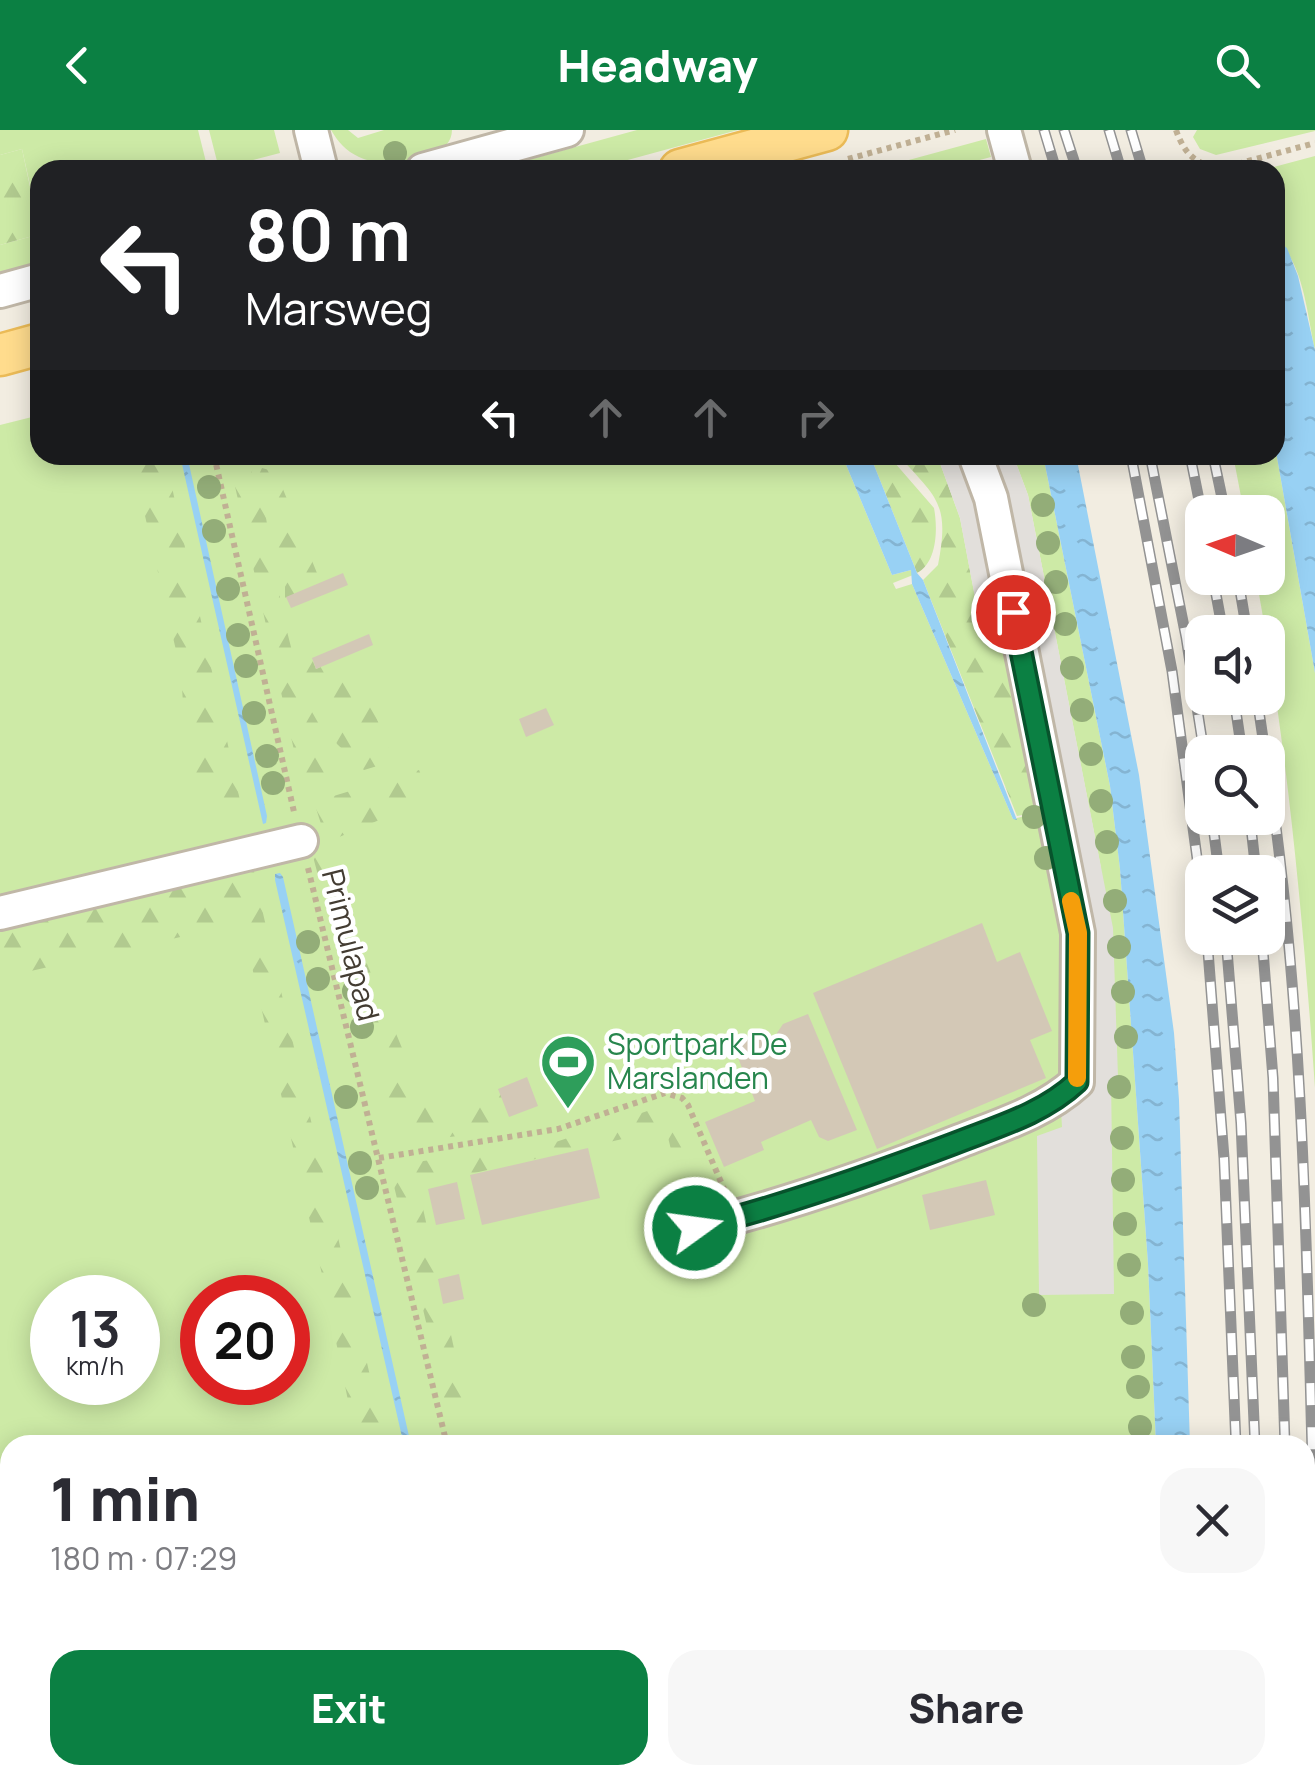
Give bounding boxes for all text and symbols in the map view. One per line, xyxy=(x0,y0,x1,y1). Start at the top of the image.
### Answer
text: Headway xyxy=(557,34,758,96)
icon: back xyxy=(50,38,105,93)
icon: search xyxy=(1210,38,1265,93)
text: 80 m xyxy=(245,186,411,282)
icon: left xyxy=(80,200,210,330)
text: Marsweg xyxy=(245,277,432,339)
icon: left xyxy=(473,390,528,445)
icon: ahead xyxy=(578,390,633,445)
icon: ahead xyxy=(683,390,738,445)
icon: right xyxy=(788,390,843,445)
north arrow xyxy=(1185,495,1285,595)
map controls xyxy=(1185,495,1285,955)
pin xyxy=(971,570,1056,655)
icon: arrive xyxy=(986,585,1041,640)
button: sound xyxy=(1185,615,1285,715)
button: search xyxy=(1185,735,1285,835)
button: layers xyxy=(1185,855,1285,955)
street label: Primulapad xyxy=(313,864,390,1025)
place label: Sportpark De Marslanden xyxy=(607,1023,788,1098)
sports icon: Sportpark De Marslanden xyxy=(538,1032,598,1111)
position arrow xyxy=(643,1176,747,1280)
speed limit sign: 20 xyxy=(180,1275,310,1405)
text: 13 xyxy=(70,1294,120,1362)
text: km/h xyxy=(66,1348,124,1383)
text: 1 min xyxy=(50,1457,200,1539)
button: close xyxy=(1160,1468,1265,1573)
text: 180 m · 07:29 xyxy=(50,1536,237,1580)
button: Exit xyxy=(50,1650,648,1765)
button: Share xyxy=(668,1650,1265,1765)

